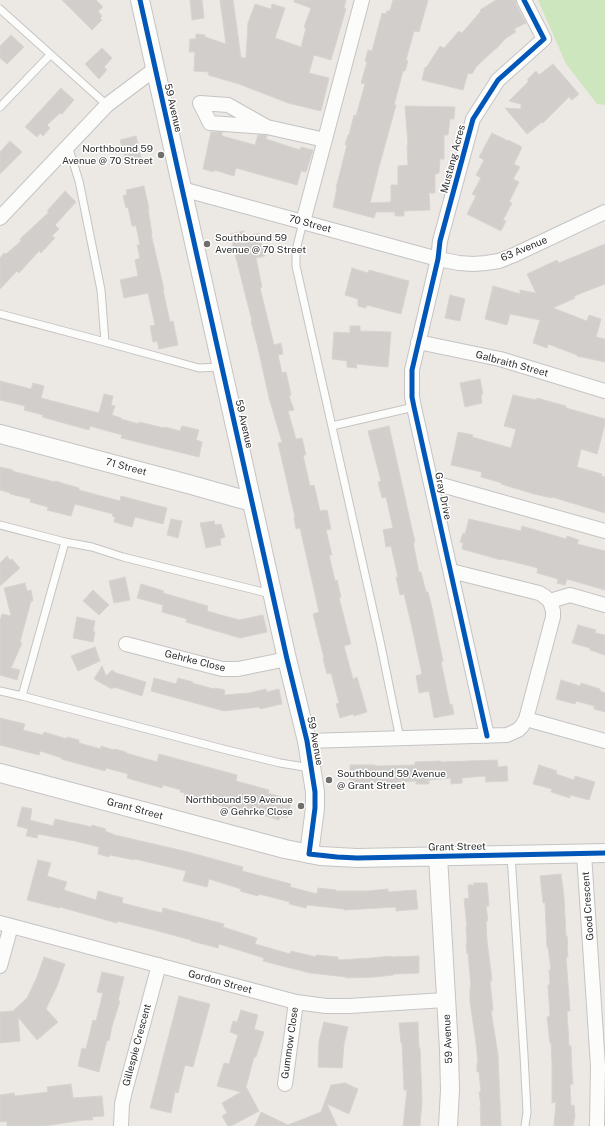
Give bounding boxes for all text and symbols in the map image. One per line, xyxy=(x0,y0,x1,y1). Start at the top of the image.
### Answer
street label: 59 Avenue xyxy=(162,83,184,133)
street label: Mustang Acres xyxy=(438,124,468,194)
place label: Northbound 59 Avenue @ 70 Street xyxy=(62,143,153,166)
marker: Northbound 59 Avenue @ 70 Street xyxy=(156,150,166,160)
street label: 70 Street xyxy=(287,213,333,235)
place label: Southbound 59 Avenue @ 70 Street xyxy=(215,232,306,256)
street label: 63 Avenue xyxy=(499,234,549,264)
marker: Southbound 59 Avenue @ 70 Street xyxy=(202,239,212,249)
street label: Galbraith Street xyxy=(474,349,550,379)
street label: 59 Avenue xyxy=(233,399,255,449)
street label: 71 Street xyxy=(104,456,148,478)
street label: Gray Drive xyxy=(432,471,454,521)
street label: Gehrke Close xyxy=(163,648,227,674)
street label: 59 Avenue xyxy=(304,716,326,766)
place label: Southbound 59 Avenue @ Grant Street xyxy=(337,768,446,792)
marker: Southbound 59 Avenue @ Grant Street xyxy=(324,775,334,785)
place label: Northbound 59 Avenue @ Gehrke Close xyxy=(185,794,293,818)
street label: Grant Street xyxy=(106,796,164,822)
marker: Northbound 59 Avenue @ Gehrke Close xyxy=(296,801,306,811)
street label: Grant Street xyxy=(428,840,486,854)
street label: Good Crescent xyxy=(580,871,596,941)
street label: Gordon Street xyxy=(187,968,253,996)
street label: Gillespie Crescent xyxy=(120,1003,154,1087)
street label: Gummow Close xyxy=(279,1006,301,1080)
street label: 59 Avenue xyxy=(441,1014,455,1064)

